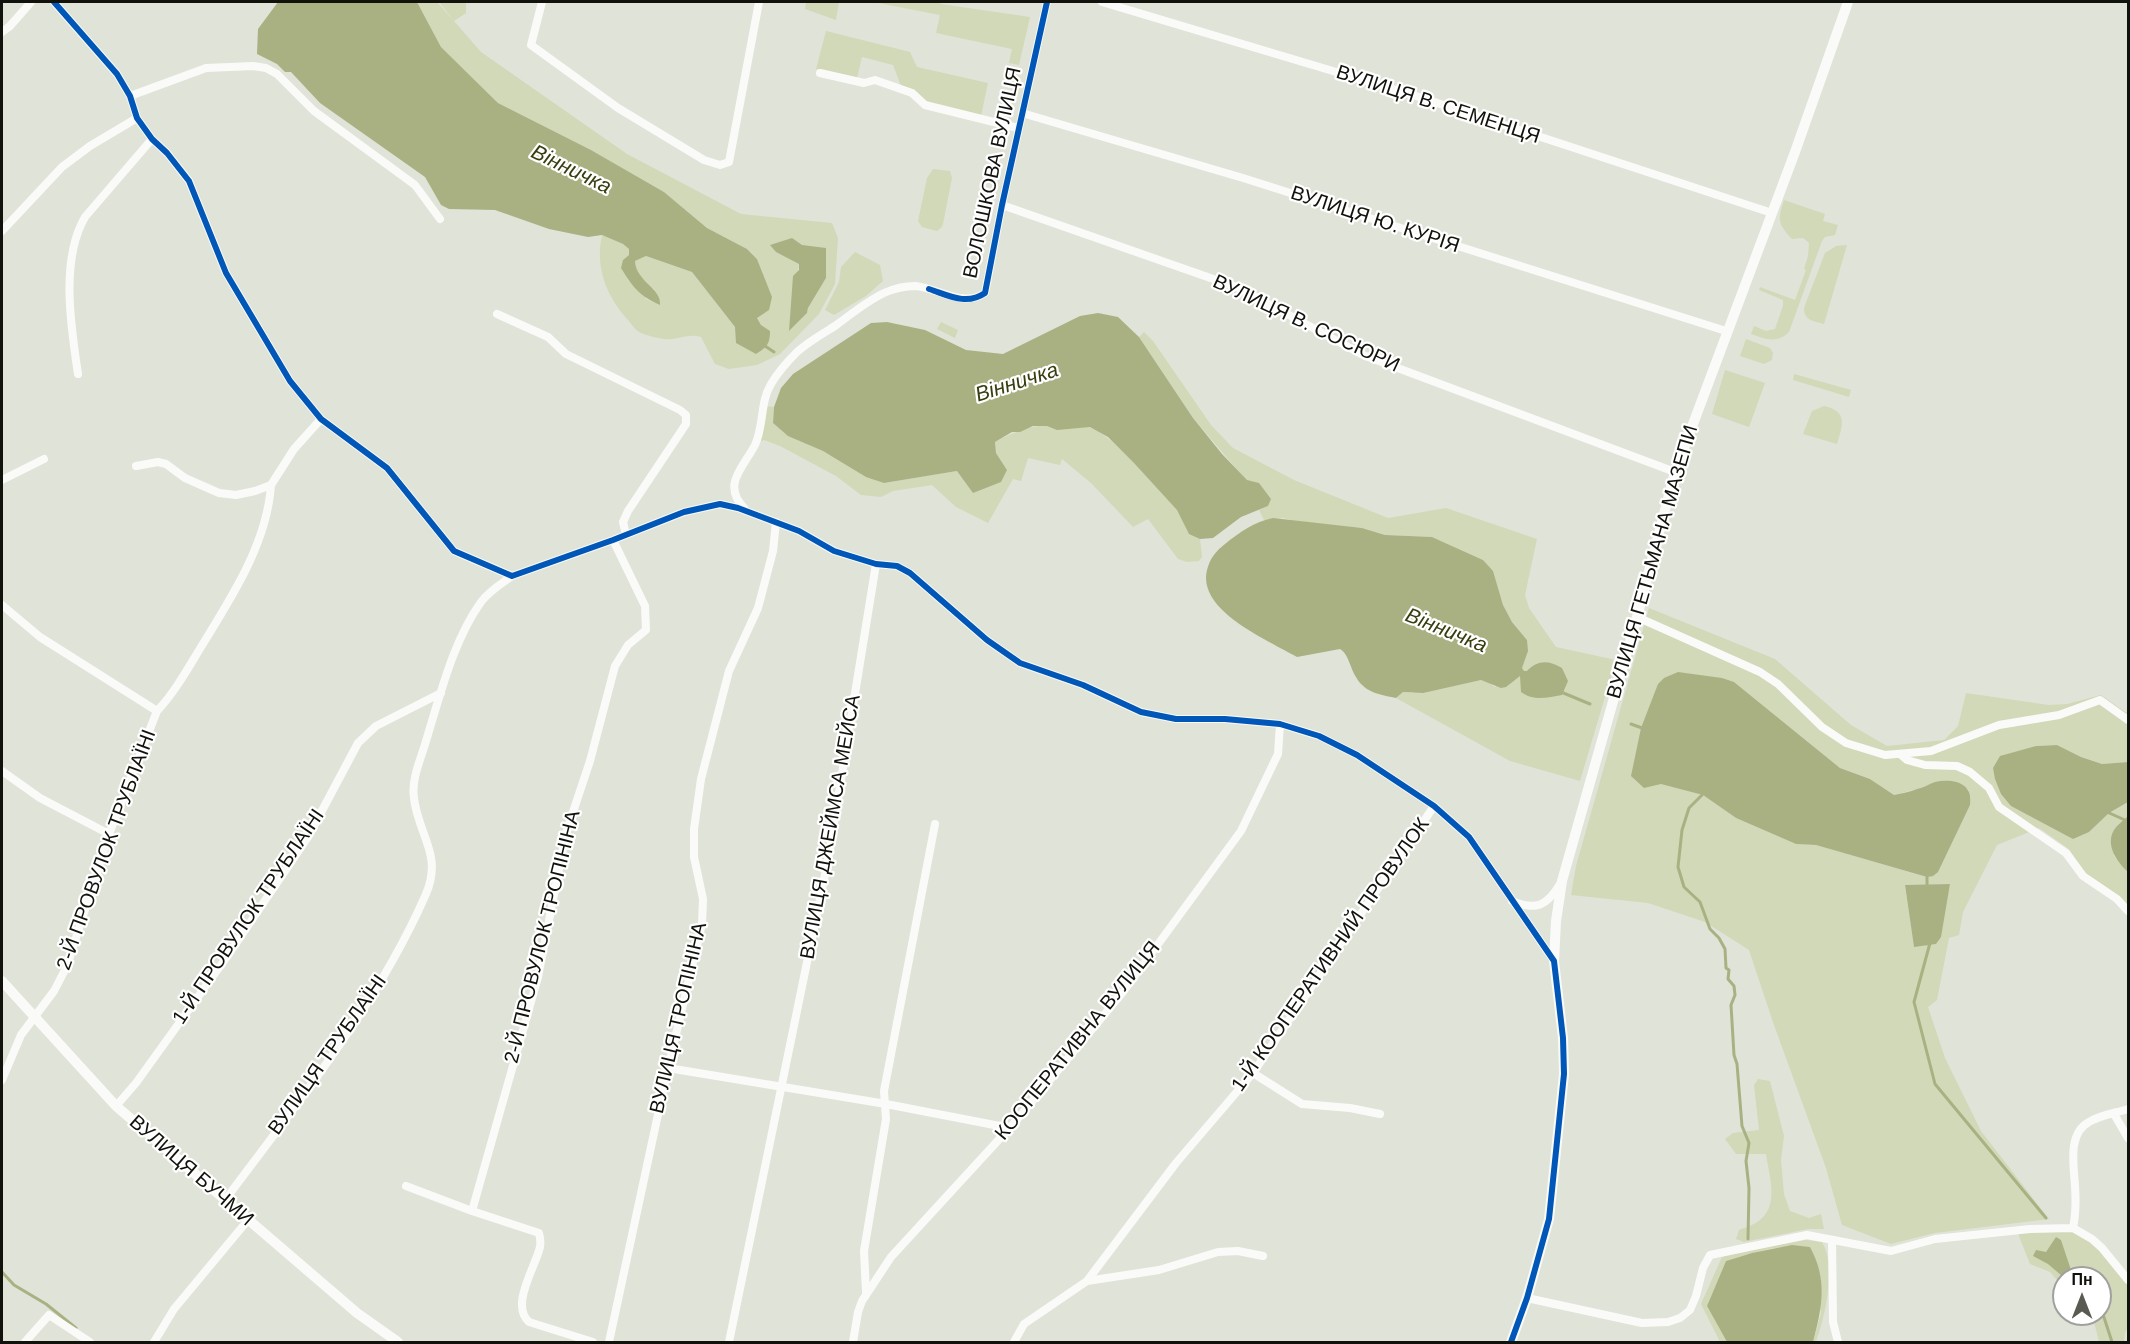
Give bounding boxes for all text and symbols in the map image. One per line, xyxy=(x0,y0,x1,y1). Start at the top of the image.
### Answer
street label: ВУЛИЦЯ В. СЕМЕНЦЯ xyxy=(1333,61,1543,149)
street label: ВОЛОШКОВА ВУЛИЦЯ xyxy=(959,65,1027,281)
water label: Вінничка xyxy=(527,140,615,200)
street label: ВУЛИЦЯ Ю. КУРІЯ xyxy=(1287,181,1463,259)
street label: ВУЛИЦЯ В. СОСЮРИ xyxy=(1209,270,1403,378)
water label: Вінничка xyxy=(972,358,1062,408)
street label: ВУЛИЦЯ ГЕТЬМАНА МАЗЕПИ xyxy=(1602,422,1704,702)
water label: Вінничка xyxy=(1401,603,1491,659)
street label: ВУЛИЦЯ ДЖЕЙМСА МЕЙСА xyxy=(796,693,866,961)
street label: 2-Й ПРОВУЛОК ТРУБЛАЇНІ xyxy=(52,726,162,974)
street label: 1-Й ПРОВУЛОК ТРУБЛАЇНІ xyxy=(168,805,330,1029)
street label: 2-Й ПРОВУЛОК ТРОПІНІНА xyxy=(500,808,586,1066)
street label: 1-Й КООПЕРАТИВНИЙ ПРОВУЛОК xyxy=(1227,814,1435,1096)
street label: ВУЛИЦЯ ТРОПІНІНА xyxy=(645,920,713,1116)
street label: КООПЕРАТИВНА ВУЛИЦЯ xyxy=(990,937,1166,1145)
street label: ВУЛИЦЯ ТРУБЛАЇНІ xyxy=(264,970,392,1140)
street label: ВУЛИЦЯ БУЧМИ xyxy=(124,1111,258,1231)
north arrow xyxy=(2052,1266,2112,1326)
text: Пн xyxy=(2071,1271,2093,1288)

